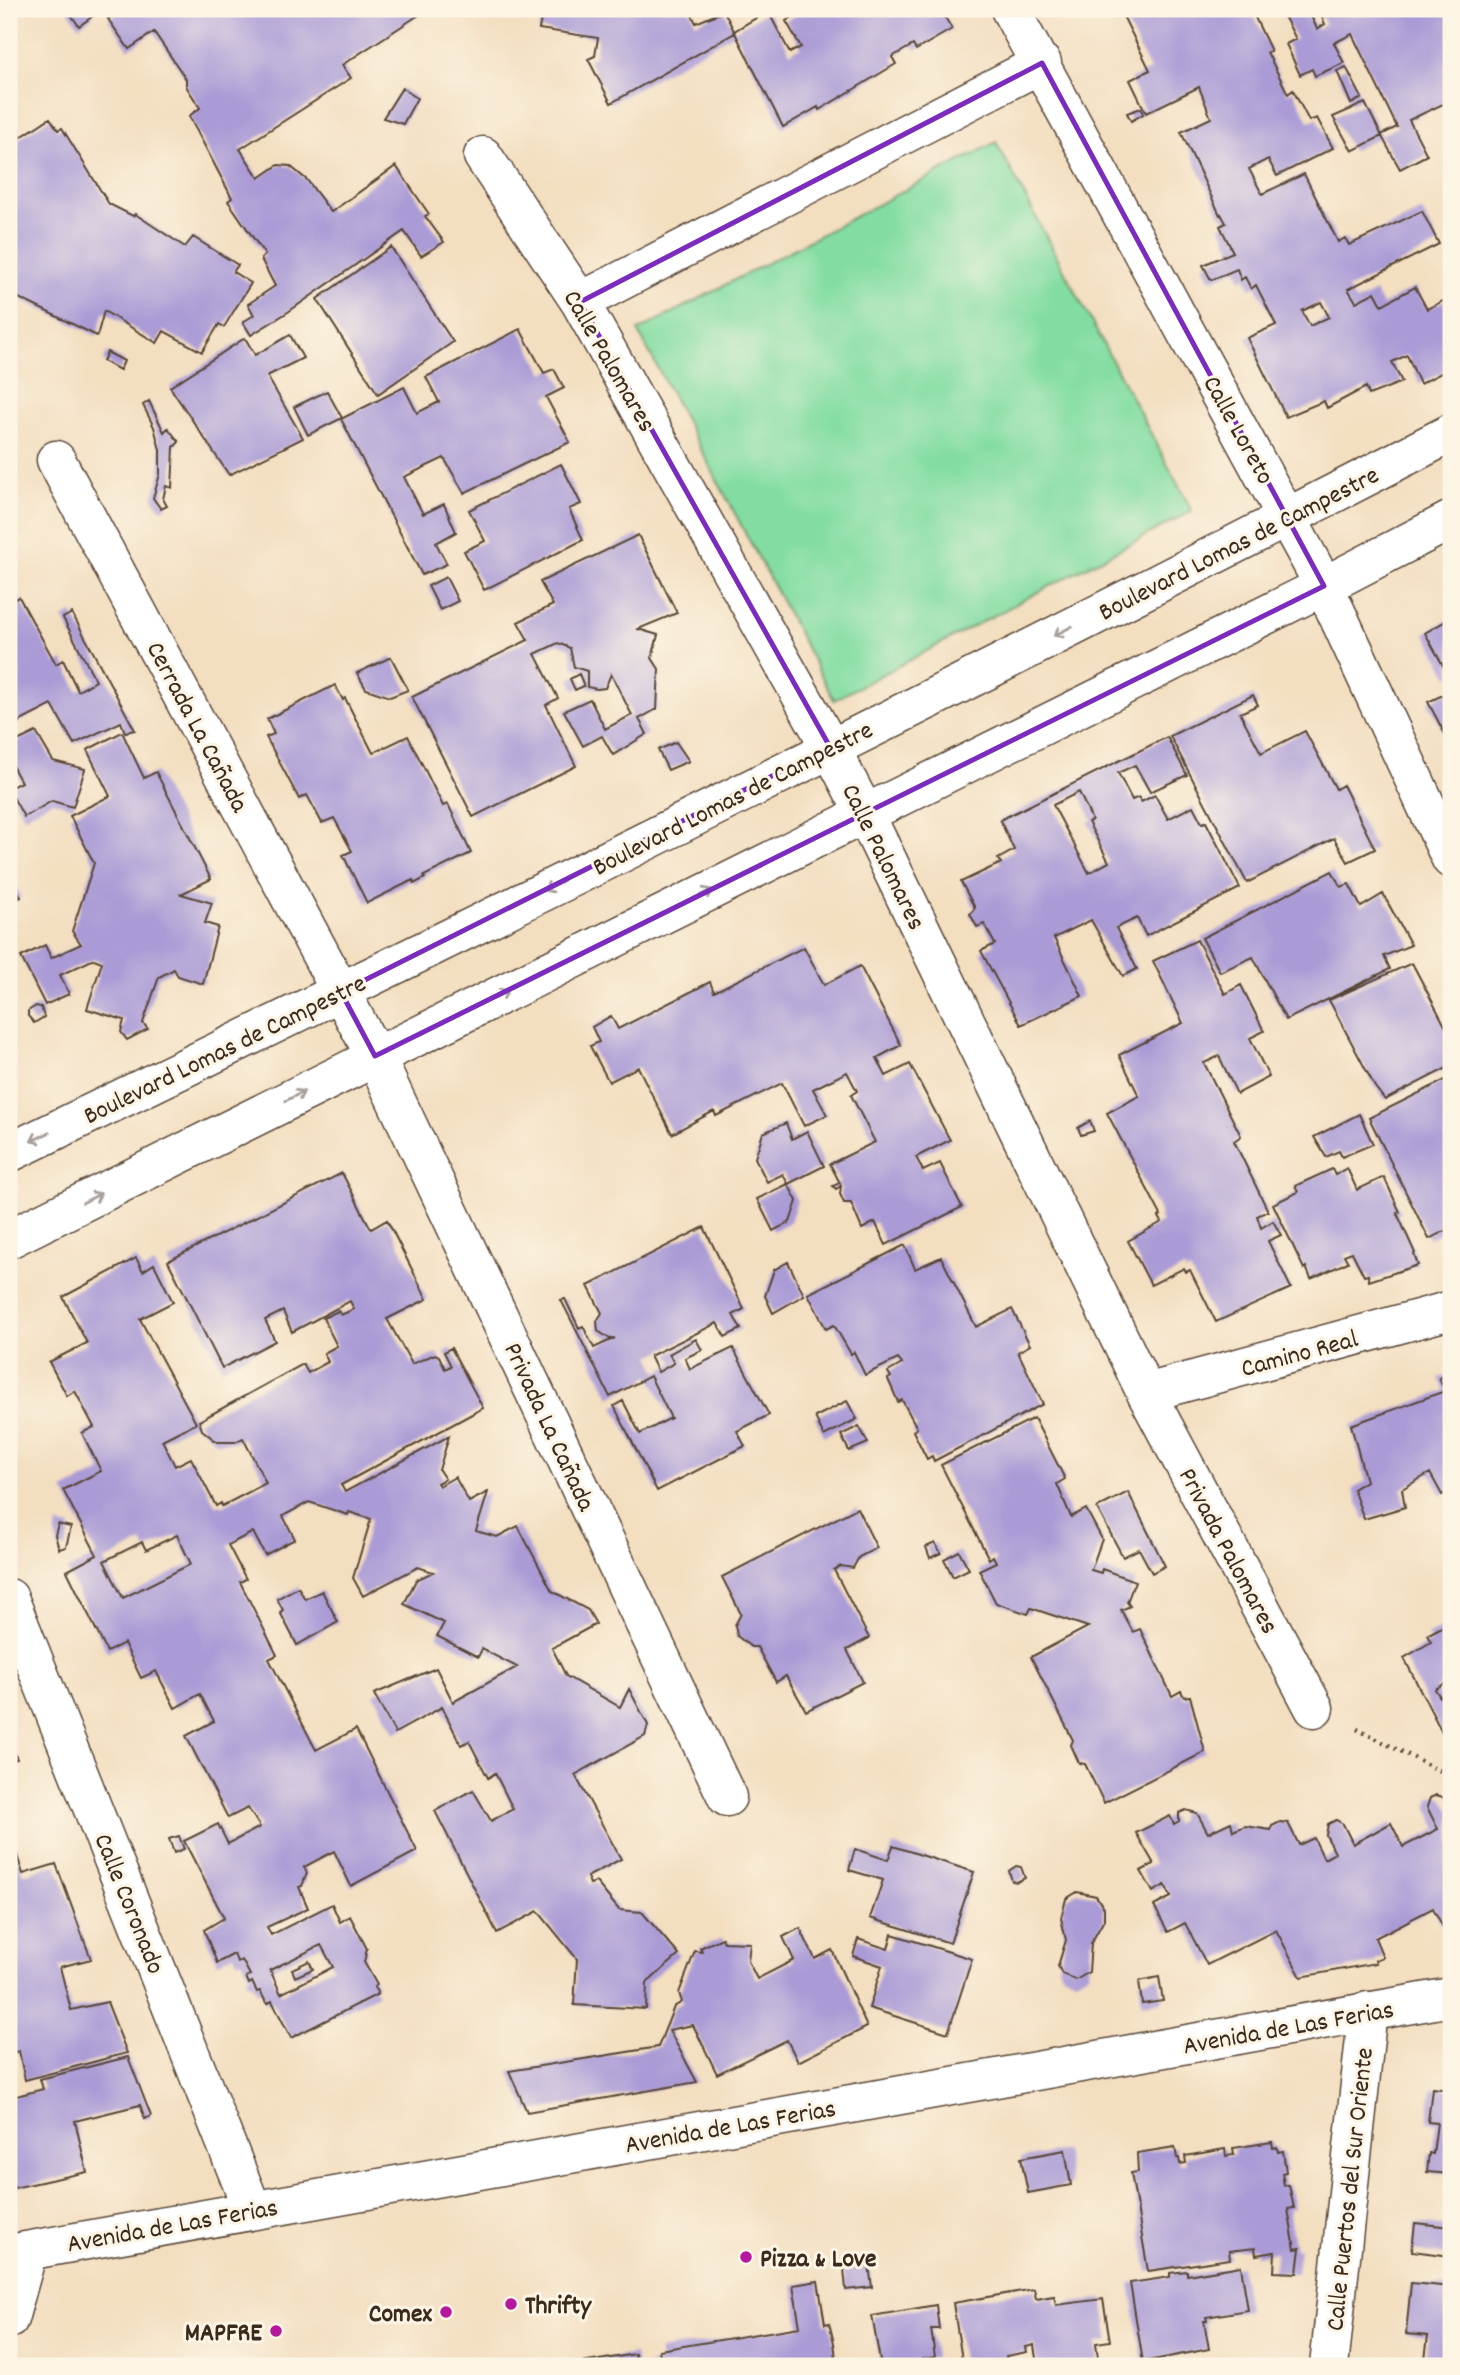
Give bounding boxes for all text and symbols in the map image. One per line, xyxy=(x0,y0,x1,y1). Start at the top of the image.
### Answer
street label: Calle Palomares xyxy=(552,284,664,440)
street label: Calle Loreto xyxy=(1192,370,1282,492)
street label: Boulevard Lomas de Campestre xyxy=(1093,458,1386,632)
one-way arrow xyxy=(1053,624,1074,638)
street label: Cerrada La Cañada xyxy=(135,636,257,820)
street label: Boulevard Lomas de Campestre xyxy=(587,713,880,887)
street label: Calle Palomares xyxy=(830,778,933,937)
one-way arrow xyxy=(543,880,564,894)
one-way arrow xyxy=(692,887,713,900)
street label: Boulevard Lomas de Campestre xyxy=(78,967,373,1136)
one-way arrow xyxy=(488,987,509,1001)
one-way arrow xyxy=(284,1088,305,1102)
one-way arrow xyxy=(30,1131,51,1145)
one-way arrow xyxy=(81,1190,102,1204)
street label: Camino Real xyxy=(1237,1322,1362,1389)
street label: Privada La Cañada xyxy=(493,1337,603,1518)
street label: Privada Palomares xyxy=(1168,1462,1286,1641)
street label: Calle Coronado xyxy=(83,1829,173,1980)
street label: Avenida de Las Ferias xyxy=(1180,1993,1397,2066)
street label: Calle Puertos del Sur Oriente xyxy=(1318,2046,1385,2333)
street label: Avenida de Las Ferias xyxy=(622,2092,839,2165)
street label: Avenida de Las Ferias xyxy=(64,2191,281,2264)
place label: Pizza & Love xyxy=(760,2242,876,2279)
marker: Pizza & Love xyxy=(738,2249,754,2265)
place label: Thrifty xyxy=(525,2289,592,2326)
marker: Thrifty xyxy=(503,2296,519,2312)
place label: Comex xyxy=(369,2297,432,2334)
marker: Comex xyxy=(438,2304,454,2320)
place label: MAPFRE xyxy=(185,2316,262,2353)
marker: MAPFRE xyxy=(268,2323,284,2339)

